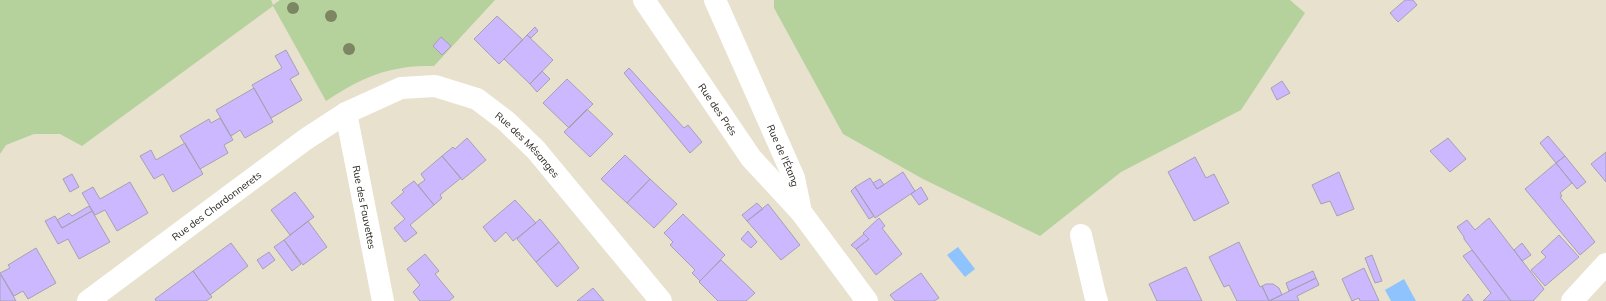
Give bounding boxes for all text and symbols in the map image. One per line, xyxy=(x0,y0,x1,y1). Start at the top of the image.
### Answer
street label: Rue des Prés xyxy=(695,81,740,138)
street label: Rue des Mésanges xyxy=(492,109,562,180)
street label: Rue de l'Étang xyxy=(764,122,802,188)
street label: Rue des Fauvettes xyxy=(349,164,379,250)
street label: Rue des Chardonnerets xyxy=(169,168,264,244)

